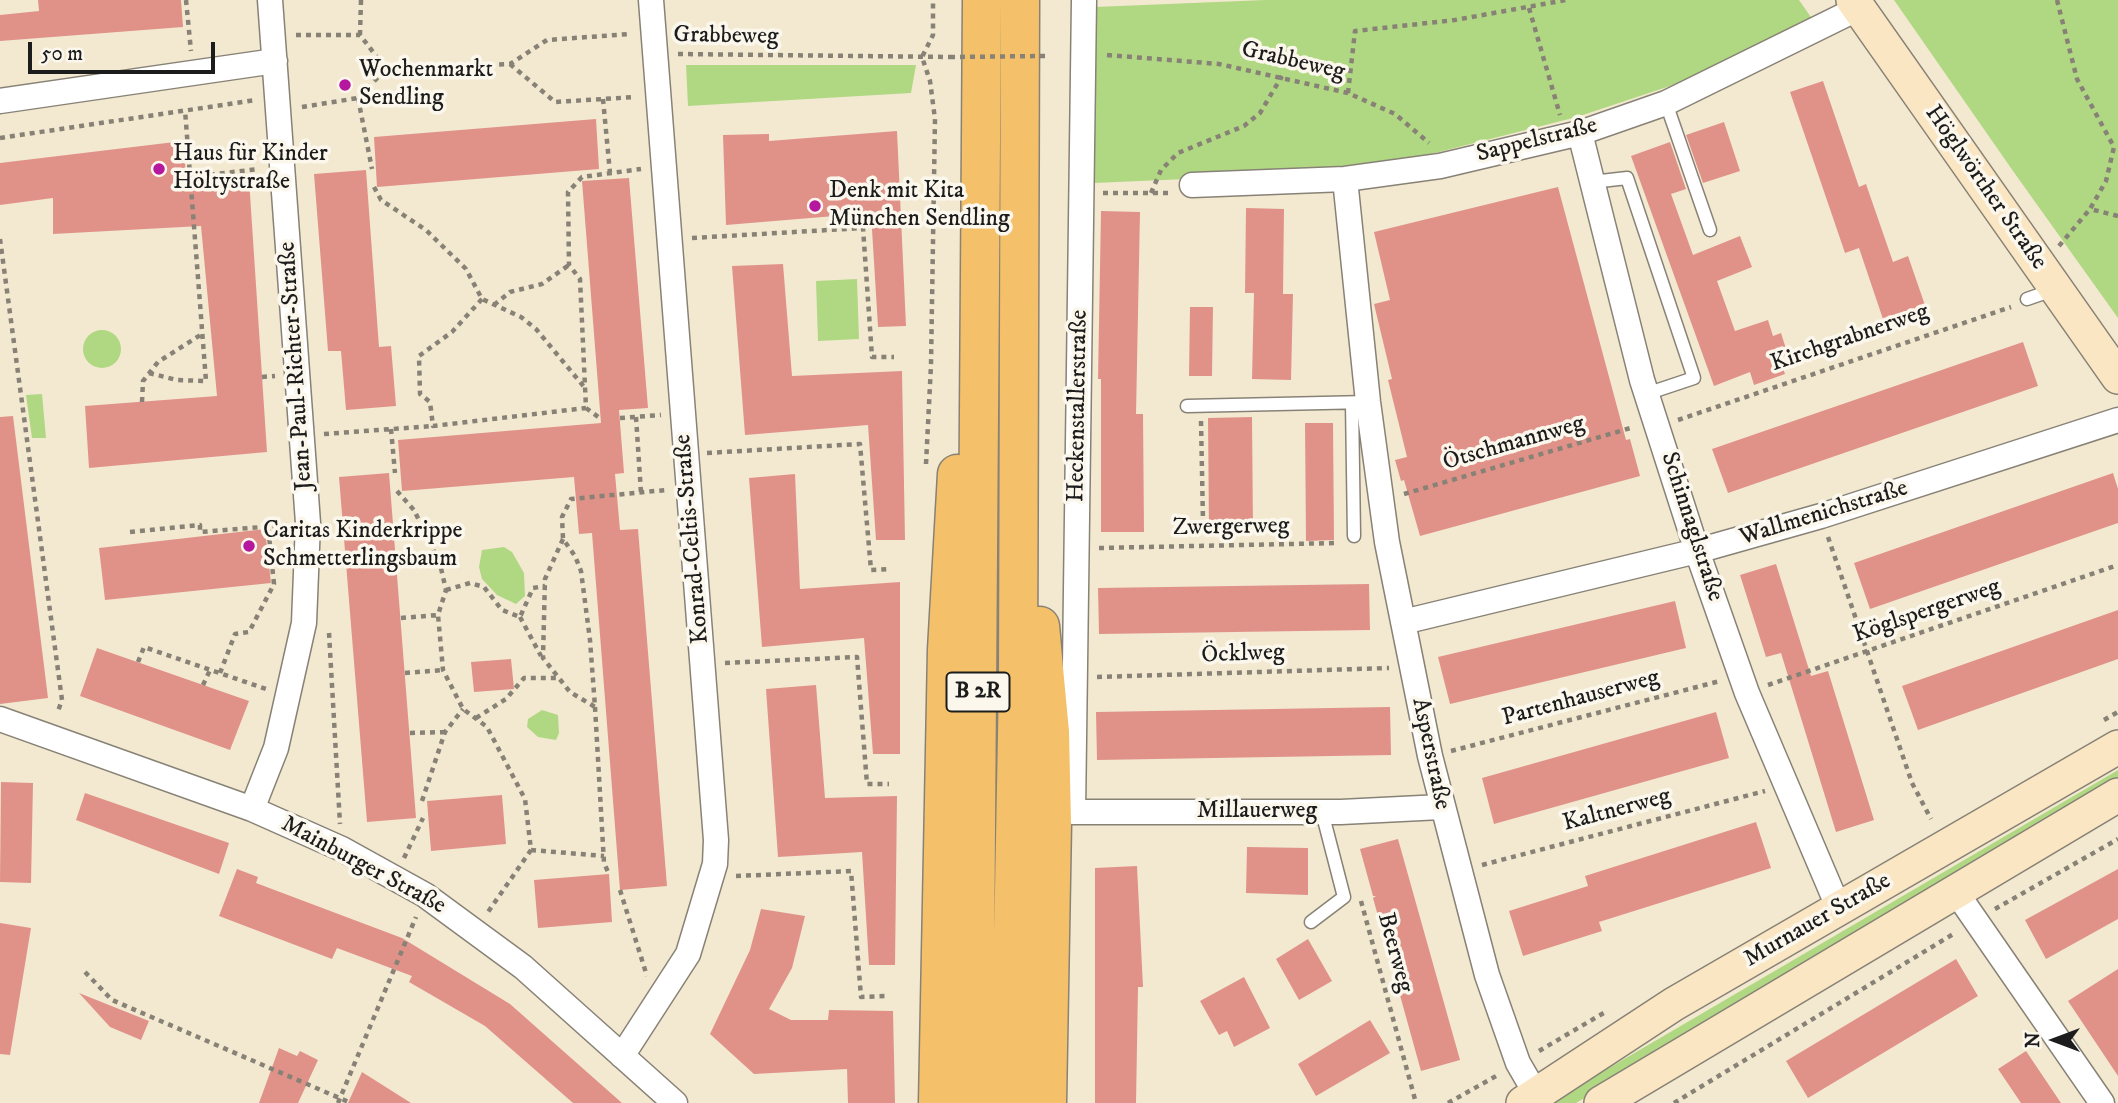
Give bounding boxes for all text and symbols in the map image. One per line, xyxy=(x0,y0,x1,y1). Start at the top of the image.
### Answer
street label: Grabbeweg xyxy=(673,22,779,52)
scale bar xyxy=(32,28,219,72)
street label: Grabbeweg xyxy=(1238,36,1348,88)
text: 50 m xyxy=(41,41,83,67)
place label: Wochenmarkt Sendling xyxy=(359,57,493,113)
marker: Wochenmarkt Sendling xyxy=(337,77,353,93)
street label: Höglwörther Straße xyxy=(1918,100,2052,276)
street label: Sappelstraße xyxy=(1474,112,1600,170)
place label: Haus für Kinder Höltystraße xyxy=(173,141,328,197)
marker: Haus für Kinder Höltystraße xyxy=(151,161,167,177)
place label: Denk mit Kita München Sendling xyxy=(829,178,1010,234)
marker: Denk mit Kita München Sendling xyxy=(807,198,823,214)
street label: Jean-Paul-Richter-Straße xyxy=(274,241,320,491)
street label: Kirchgrabnerweg xyxy=(1767,298,1933,380)
street label: Heckenstallerstraße xyxy=(1063,309,1095,503)
street label: Ötschmannweg xyxy=(1440,410,1588,478)
street label: Konrad-Celtis-Straße xyxy=(669,433,717,645)
street label: Schinnaglstraße xyxy=(1653,449,1729,605)
street label: Wallmenichstraße xyxy=(1737,475,1911,553)
street label: Zwergerweg xyxy=(1172,513,1290,543)
place label: Caritas Kinderkrippe Schmetterlingsbaum xyxy=(263,518,463,574)
marker: Caritas Kinderkrippe Schmetterlingsbaum xyxy=(241,538,257,554)
street label: Köglspergerweg xyxy=(1850,573,2004,651)
street label: Öcklweg xyxy=(1201,639,1285,671)
street label: Partenhauserweg xyxy=(1499,664,1663,734)
road number: B 2R xyxy=(946,672,1010,712)
street label: Asperstraße xyxy=(1404,696,1456,812)
street label: Kaltnerweg xyxy=(1560,783,1674,839)
street label: Millauerweg xyxy=(1197,798,1317,826)
street label: Mainburger Straße xyxy=(276,811,450,921)
street label: Murnauer Straße xyxy=(1740,867,1896,975)
street label: Beerweg xyxy=(1370,910,1418,996)
north arrow xyxy=(2020,1005,2090,1075)
text: N xyxy=(2022,1032,2045,1048)

